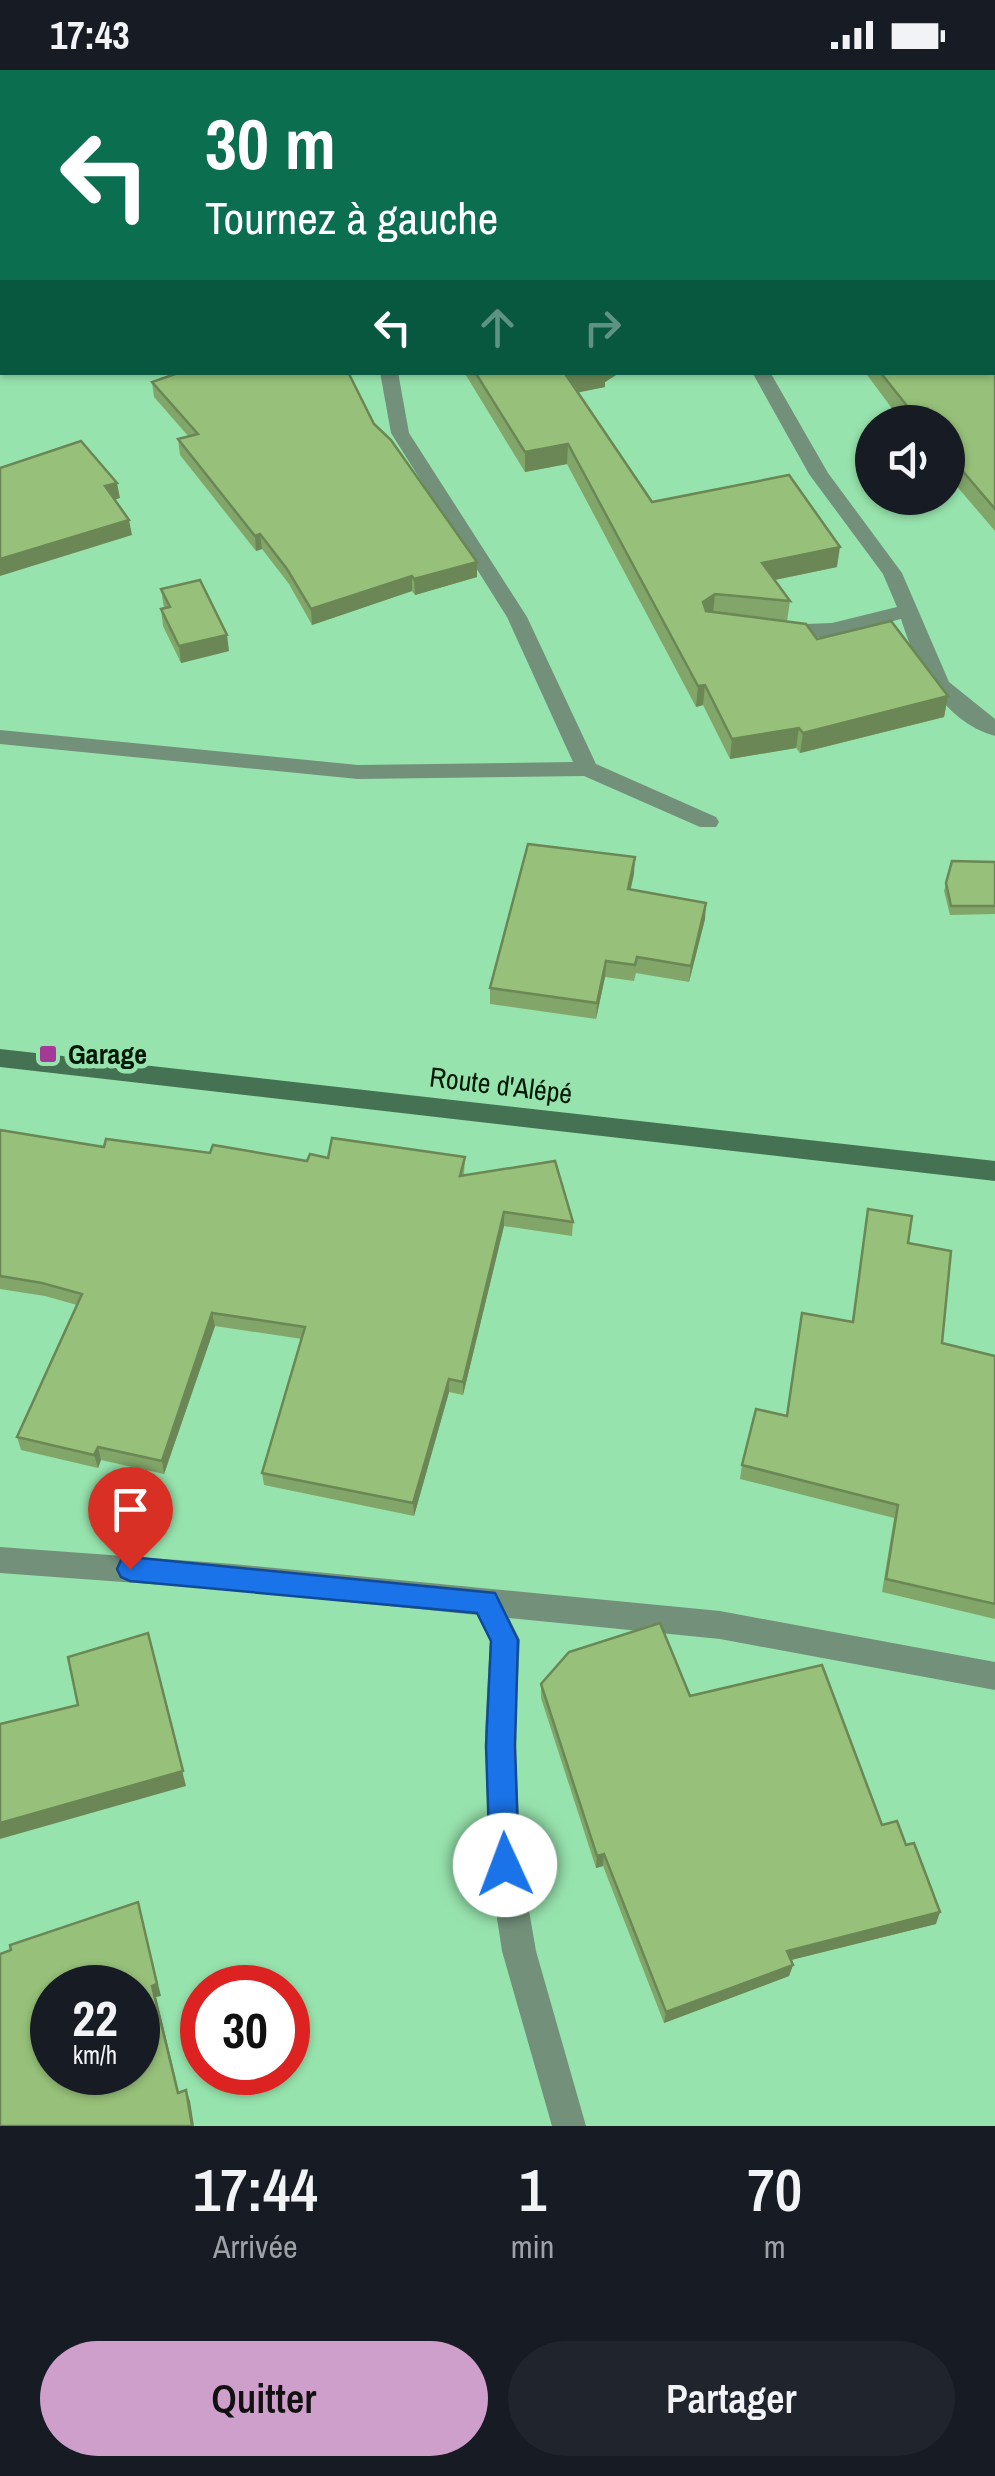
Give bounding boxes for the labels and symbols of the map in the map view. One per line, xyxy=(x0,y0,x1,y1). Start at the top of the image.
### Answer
place label: Garage xyxy=(68,1035,147,1073)
marker: Garage xyxy=(37,1043,59,1065)
street label: Route d'Alépé xyxy=(427,1057,575,1113)
pin xyxy=(88,1467,173,1570)
position arrow xyxy=(453,1813,557,1917)
speed limit sign: 30 xyxy=(180,1965,310,2095)

